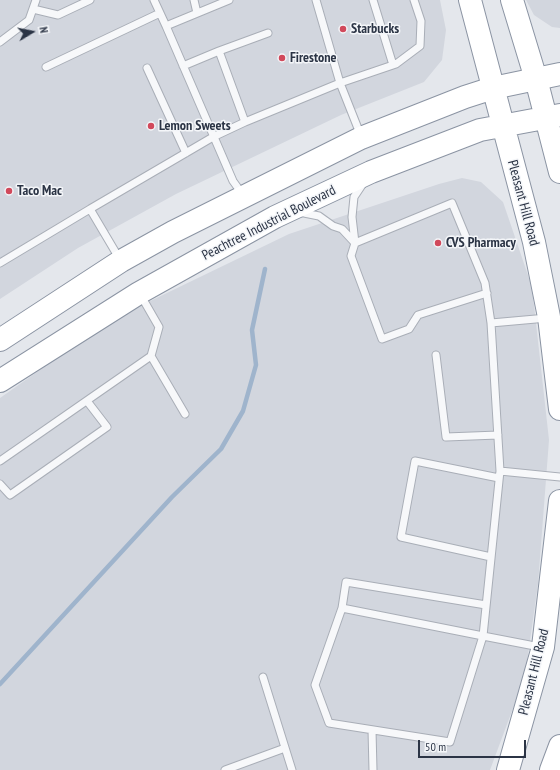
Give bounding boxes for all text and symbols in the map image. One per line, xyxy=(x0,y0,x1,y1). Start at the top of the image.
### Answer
north arrow xyxy=(12,12,52,52)
place label: Starbucks xyxy=(351,21,399,37)
marker: Starbucks xyxy=(338,24,348,34)
text: N xyxy=(36,26,51,34)
place label: Firestone xyxy=(290,50,337,66)
marker: Firestone xyxy=(277,53,287,63)
place label: Lemon Sweets xyxy=(159,118,231,134)
marker: Lemon Sweets xyxy=(146,121,156,131)
street label: Pleasant Hill Road xyxy=(503,158,543,248)
street label: Peachtree Industrial Boulevard xyxy=(199,182,339,264)
place label: Taco Mac xyxy=(17,183,62,199)
marker: Taco Mac xyxy=(4,186,14,196)
place label: CVS Pharmacy xyxy=(446,235,516,251)
marker: CVS Pharmacy xyxy=(433,238,443,248)
street label: Pleasant Hill Road xyxy=(515,627,553,717)
scale bar xyxy=(420,732,528,758)
text: 50 m xyxy=(425,739,446,754)

